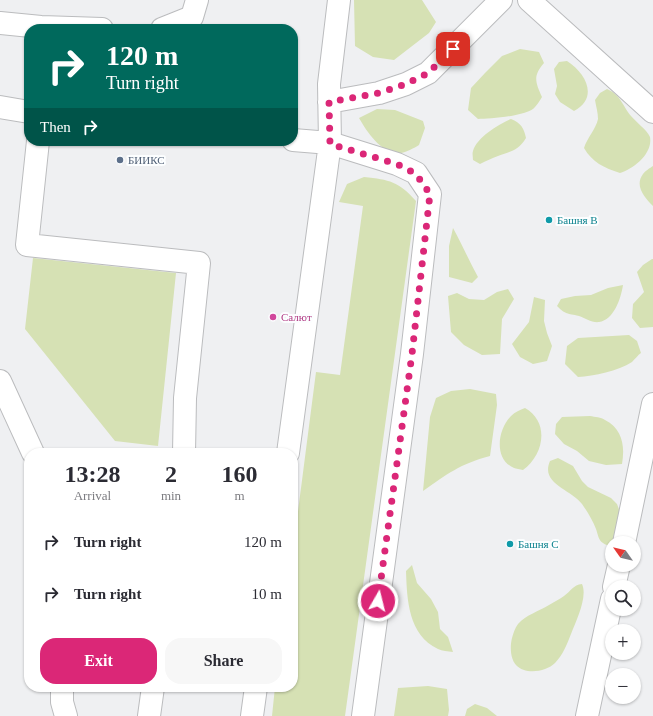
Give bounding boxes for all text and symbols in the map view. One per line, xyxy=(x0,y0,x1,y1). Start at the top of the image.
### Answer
pin xyxy=(436,32,470,66)
icon: arrive xyxy=(442,38,464,60)
icon: right xyxy=(40,40,92,92)
text: 120 m xyxy=(106,40,178,71)
text: Turn right xyxy=(106,73,179,93)
icon: right xyxy=(79,116,101,138)
text: Then xyxy=(40,119,71,135)
place label: БИИКС xyxy=(128,154,165,166)
marker: БИИКС xyxy=(115,155,125,165)
place label: Башня B xyxy=(557,214,598,226)
marker: Башня B xyxy=(544,215,554,225)
place label: Салют xyxy=(281,311,312,323)
marker: Салют xyxy=(268,312,278,322)
text: 13:28 xyxy=(64,461,120,487)
text: 2 xyxy=(165,461,177,487)
text: 160 xyxy=(222,461,258,487)
text: Arrival xyxy=(74,488,111,503)
text: min xyxy=(161,488,181,503)
text: m xyxy=(234,488,245,503)
icon: right xyxy=(40,531,62,553)
text: Turn right xyxy=(74,534,141,550)
text: 120 m xyxy=(244,534,282,550)
north arrow xyxy=(605,536,641,572)
map controls xyxy=(605,536,641,704)
place label: Башня C xyxy=(518,538,559,550)
marker: Башня C xyxy=(505,539,515,549)
position arrow xyxy=(357,580,399,622)
button: search xyxy=(605,580,641,616)
icon: right xyxy=(40,583,62,605)
text: Turn right xyxy=(74,586,141,602)
text: 10 m xyxy=(252,586,282,602)
button: + xyxy=(605,624,641,660)
button: Exit xyxy=(40,638,157,684)
button: Share xyxy=(165,638,282,684)
button: − xyxy=(605,668,641,704)

